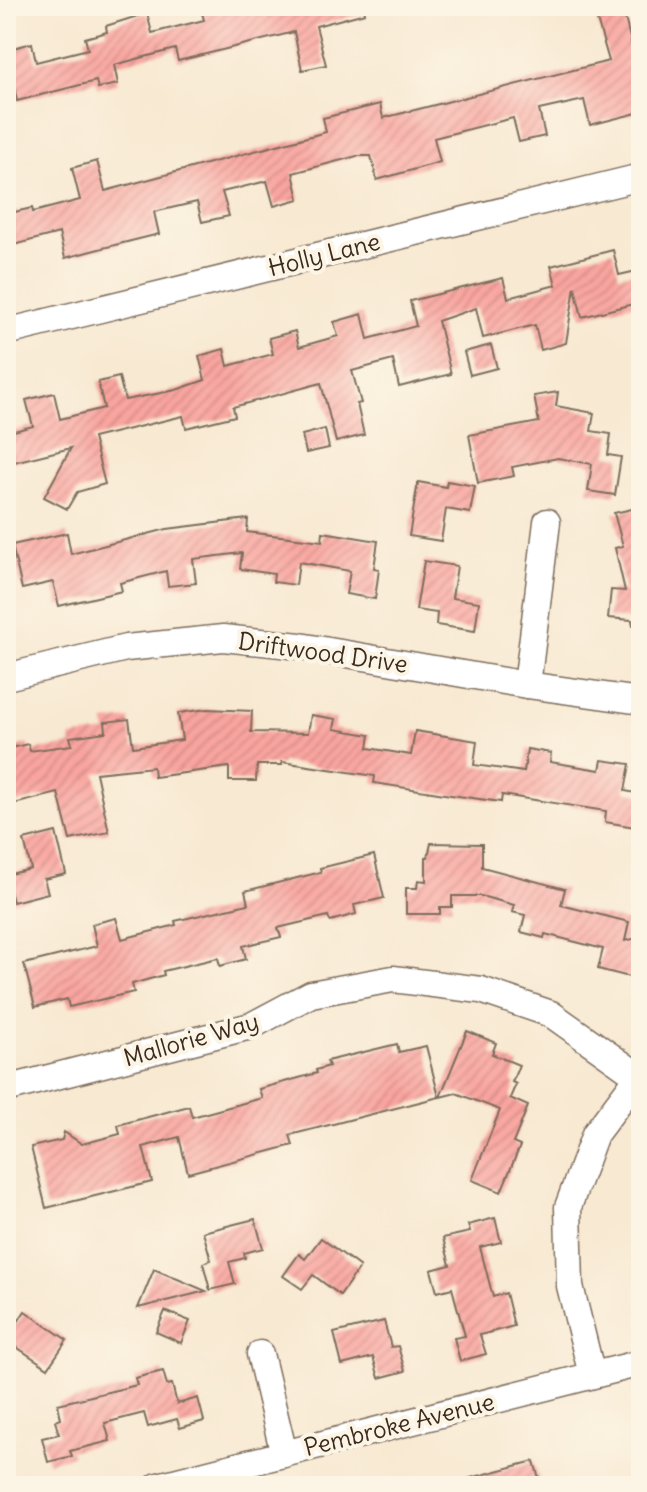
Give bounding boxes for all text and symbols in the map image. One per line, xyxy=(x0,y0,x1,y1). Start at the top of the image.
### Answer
street label: Holly Lane xyxy=(265,226,383,282)
street label: Driftwood Drive xyxy=(236,625,410,679)
street label: Mallorie Way xyxy=(120,1005,262,1073)
street label: Pembroke Avenue xyxy=(301,1386,497,1462)

